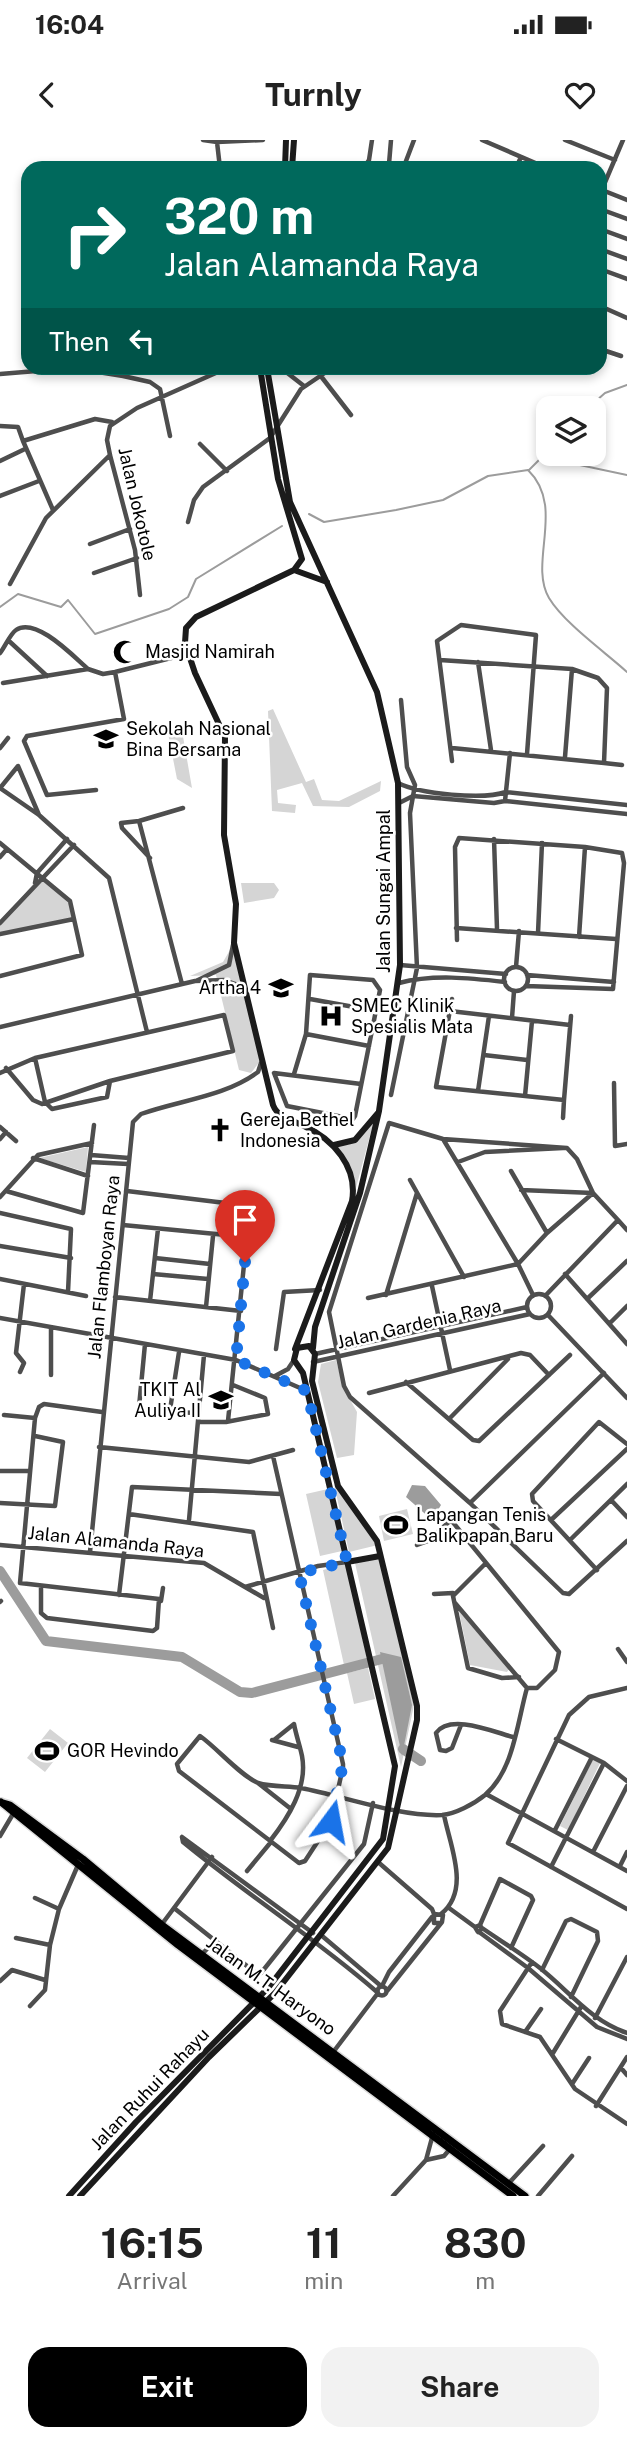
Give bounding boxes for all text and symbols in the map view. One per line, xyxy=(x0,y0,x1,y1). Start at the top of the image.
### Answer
text: 16:04 xyxy=(35,9,104,40)
icon: back xyxy=(28,76,66,114)
text: Turnly xyxy=(265,76,362,113)
icon: heart xyxy=(561,76,599,114)
text: 320 m xyxy=(164,187,314,245)
icon: right xyxy=(49,189,140,280)
text: Jalan Alamanda Raya xyxy=(164,246,479,283)
icon: left xyxy=(123,322,161,360)
text: Then xyxy=(49,326,109,357)
map controls xyxy=(536,396,606,466)
button: layers xyxy=(536,396,606,466)
street label: Jalan Jokotole xyxy=(114,445,161,563)
mosque icon: Masjid Namirah xyxy=(111,638,139,666)
place label: Masjid Namirah xyxy=(145,641,275,662)
place label: Sekolah Nasional Bina Bersama xyxy=(126,718,271,760)
school or university icon: Sekolah Nasional Bina Bersama xyxy=(92,725,120,753)
street label: Jalan Sungai Ampal xyxy=(373,809,394,973)
school or university icon: Artha 4 xyxy=(267,974,295,1002)
place label: Artha 4 xyxy=(198,977,261,998)
place label: SMEC Klinik Spesialis Mata xyxy=(351,995,473,1037)
hospital icon: SMEC Klinik Spesialis Mata xyxy=(317,1002,345,1030)
place label: Gereja Bethel Indonesia xyxy=(240,1109,354,1151)
church icon: Gereja Bethel Indonesia xyxy=(206,1116,234,1144)
street label: Jalan Flamboyan Raya xyxy=(83,1174,124,1360)
pin xyxy=(215,1190,275,1262)
icon: arrive xyxy=(226,1201,264,1239)
street label: Jalan Gardenia Raya xyxy=(335,1294,503,1353)
place label: TKIT Al Auliya II xyxy=(134,1379,201,1421)
school or university icon: TKIT Al Auliya II xyxy=(207,1386,235,1414)
place label: Lapangan Tenis Balikpapan Baru xyxy=(416,1504,553,1546)
sports icon: Lapangan Tenis Balikpapan Baru xyxy=(382,1511,410,1539)
street label: Jalan Alamanda Raya xyxy=(27,1522,205,1561)
sports icon: GOR Hevindo xyxy=(33,1737,61,1765)
place label: GOR Hevindo xyxy=(67,1740,179,1761)
position arrow xyxy=(294,1784,368,1858)
street label: Jalan M.T. Haryono xyxy=(203,1932,340,2040)
street label: Jalan Ruhui Rahayu xyxy=(86,2023,213,2154)
text: 16:15 xyxy=(100,2218,204,2267)
text: 11 xyxy=(306,2218,342,2267)
text: 830 xyxy=(444,2218,527,2267)
text: Arrival xyxy=(117,2267,188,2294)
text: min xyxy=(304,2267,343,2294)
text: m xyxy=(475,2267,495,2294)
button: Exit xyxy=(28,2347,307,2427)
button: Share xyxy=(321,2347,599,2427)

